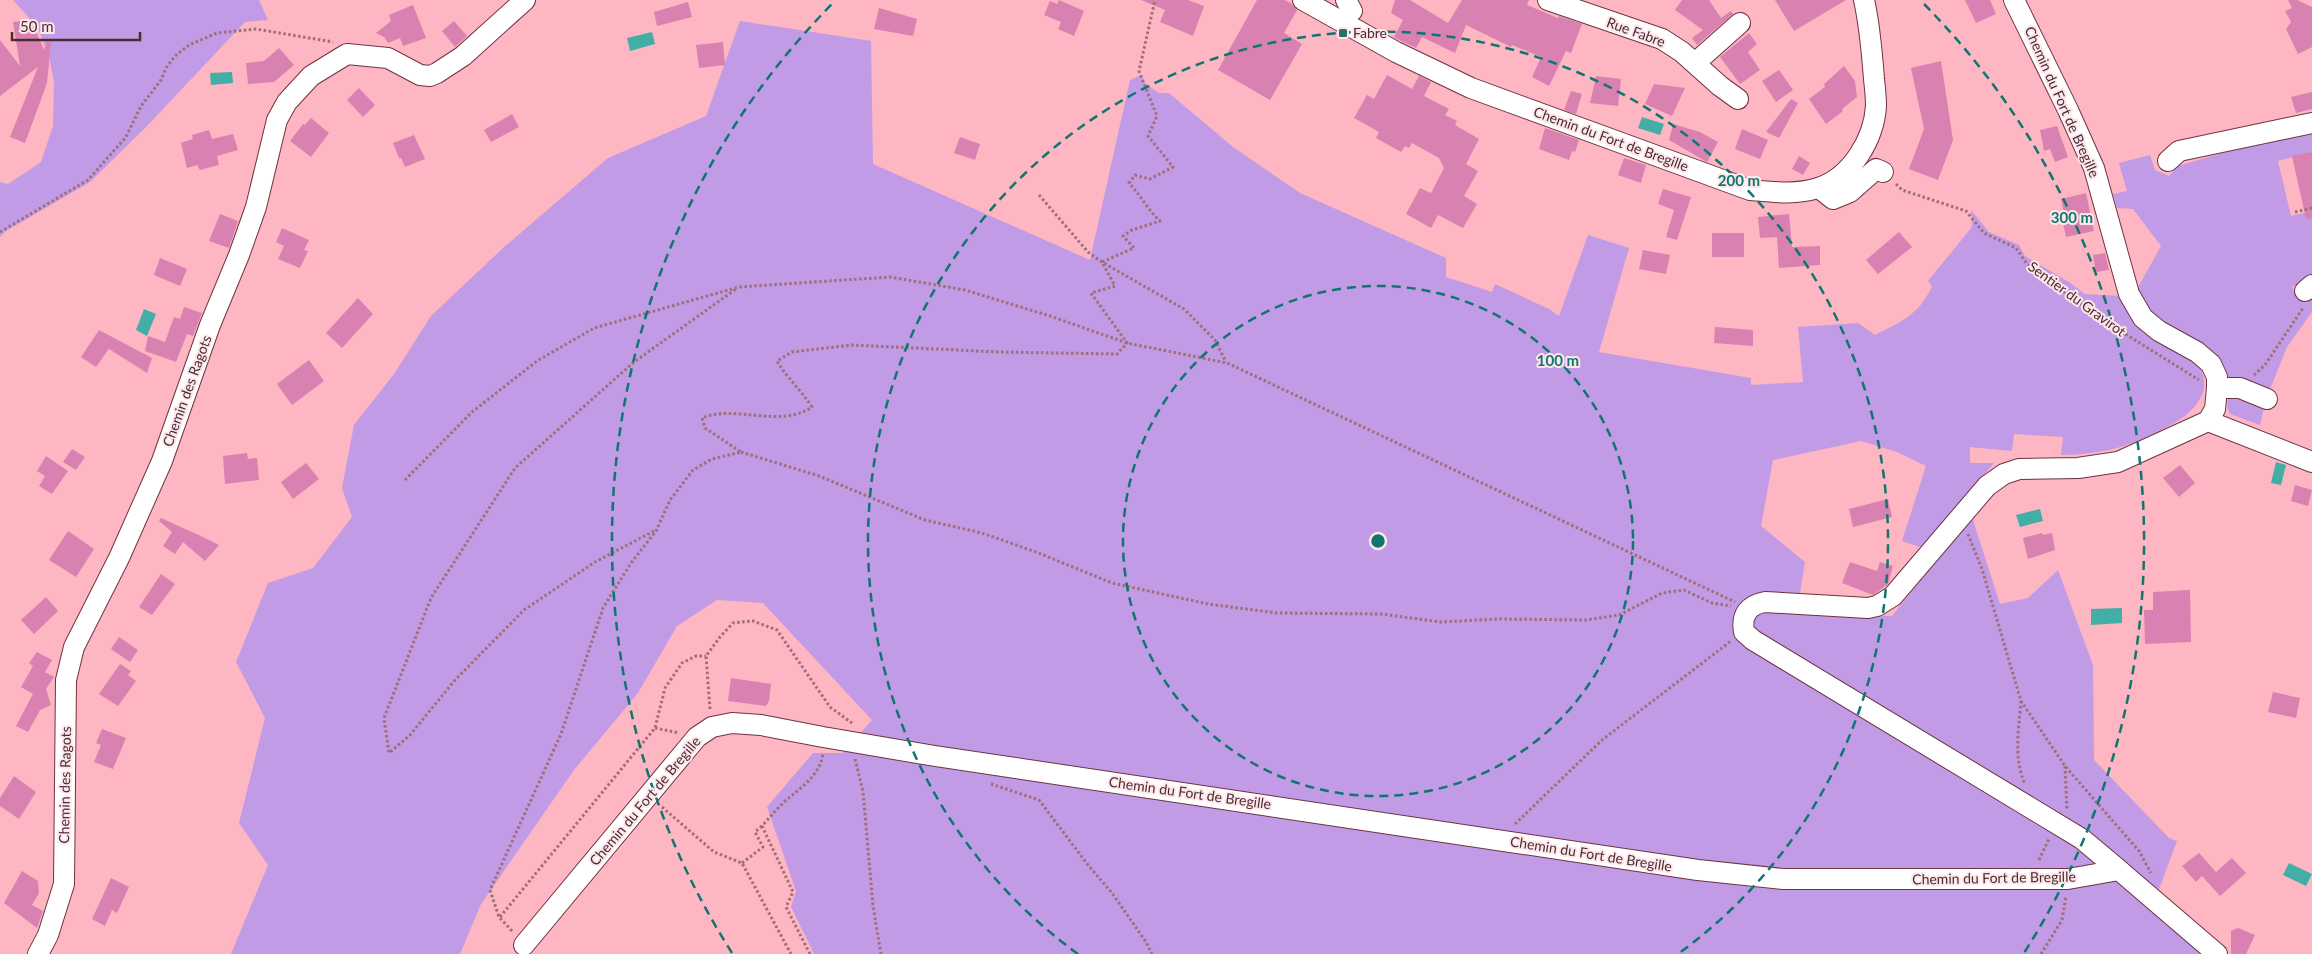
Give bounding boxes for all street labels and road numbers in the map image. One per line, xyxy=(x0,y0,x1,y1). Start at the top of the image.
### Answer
street label: Rue Fabre xyxy=(1605,13,1668,50)
street label: Chemin du Fort de Bregille xyxy=(2021,24,2103,180)
street label: Chemin du Fort de Bregille xyxy=(1531,103,1691,174)
street label: Sentier du Gravirot xyxy=(2025,257,2129,340)
street label: Chemin des Ragots xyxy=(158,333,215,449)
street label: Chemin des Ragots xyxy=(55,726,74,844)
street label: Chemin du Fort de Bregille xyxy=(586,733,704,869)
street label: Chemin du Fort de Bregille xyxy=(1108,773,1272,812)
street label: Chemin du Fort de Bregille xyxy=(1509,832,1673,875)
street label: Chemin du Fort de Bregille xyxy=(1912,868,2076,887)

